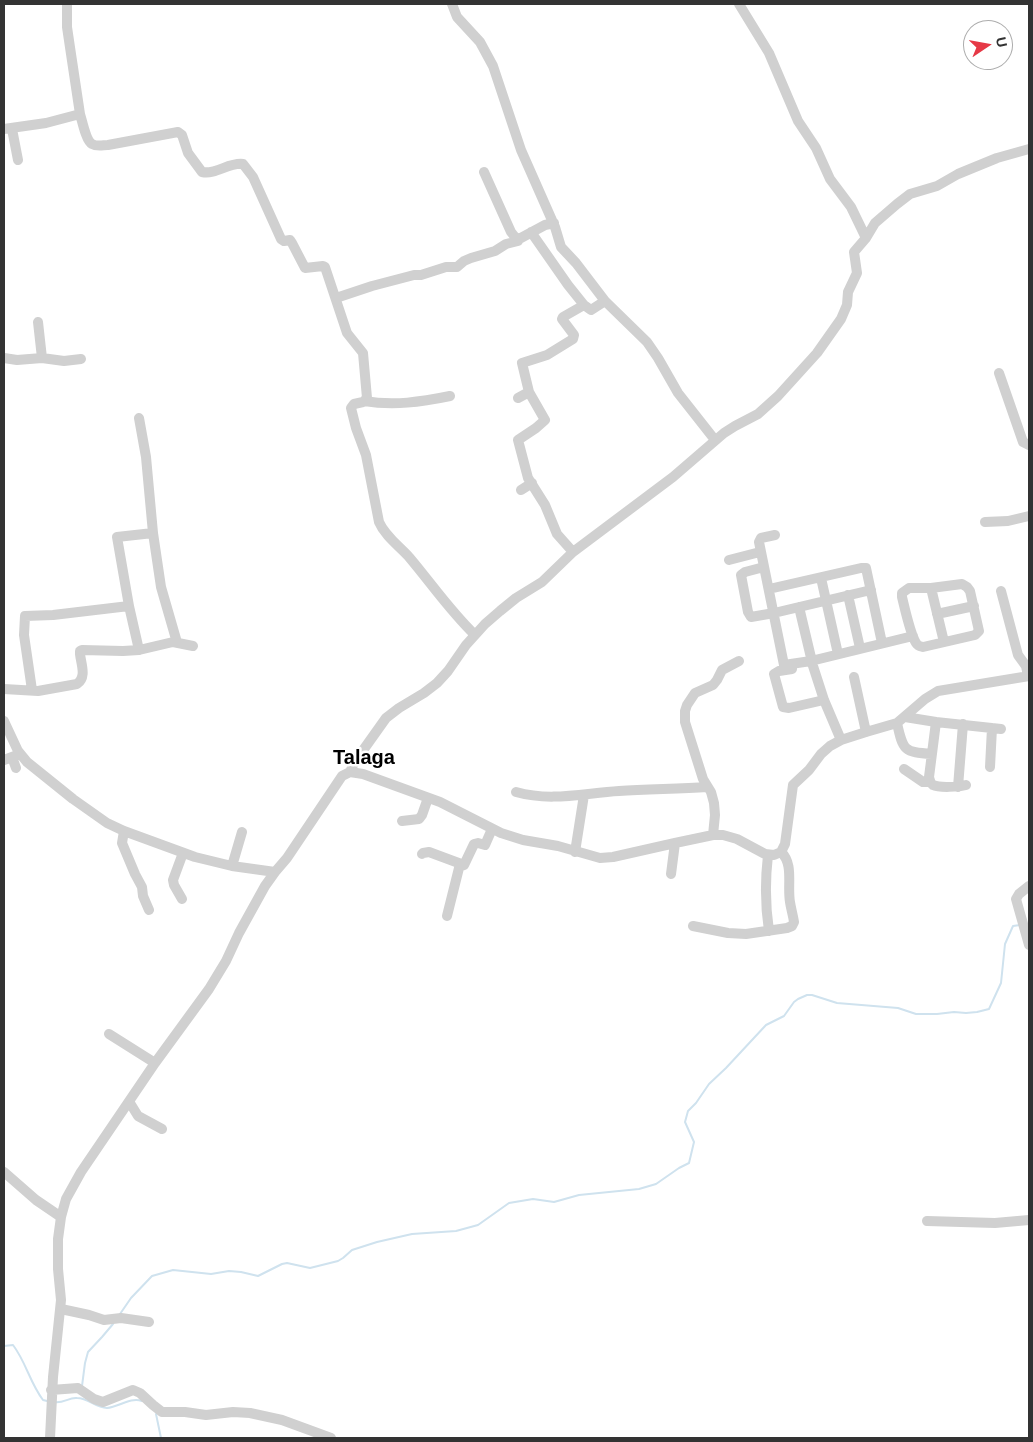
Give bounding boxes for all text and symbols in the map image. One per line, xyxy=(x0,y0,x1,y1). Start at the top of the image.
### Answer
north arrow xyxy=(963,20,1013,70)
text: U xyxy=(993,35,1011,49)
district label: Talaga xyxy=(333,746,395,770)

